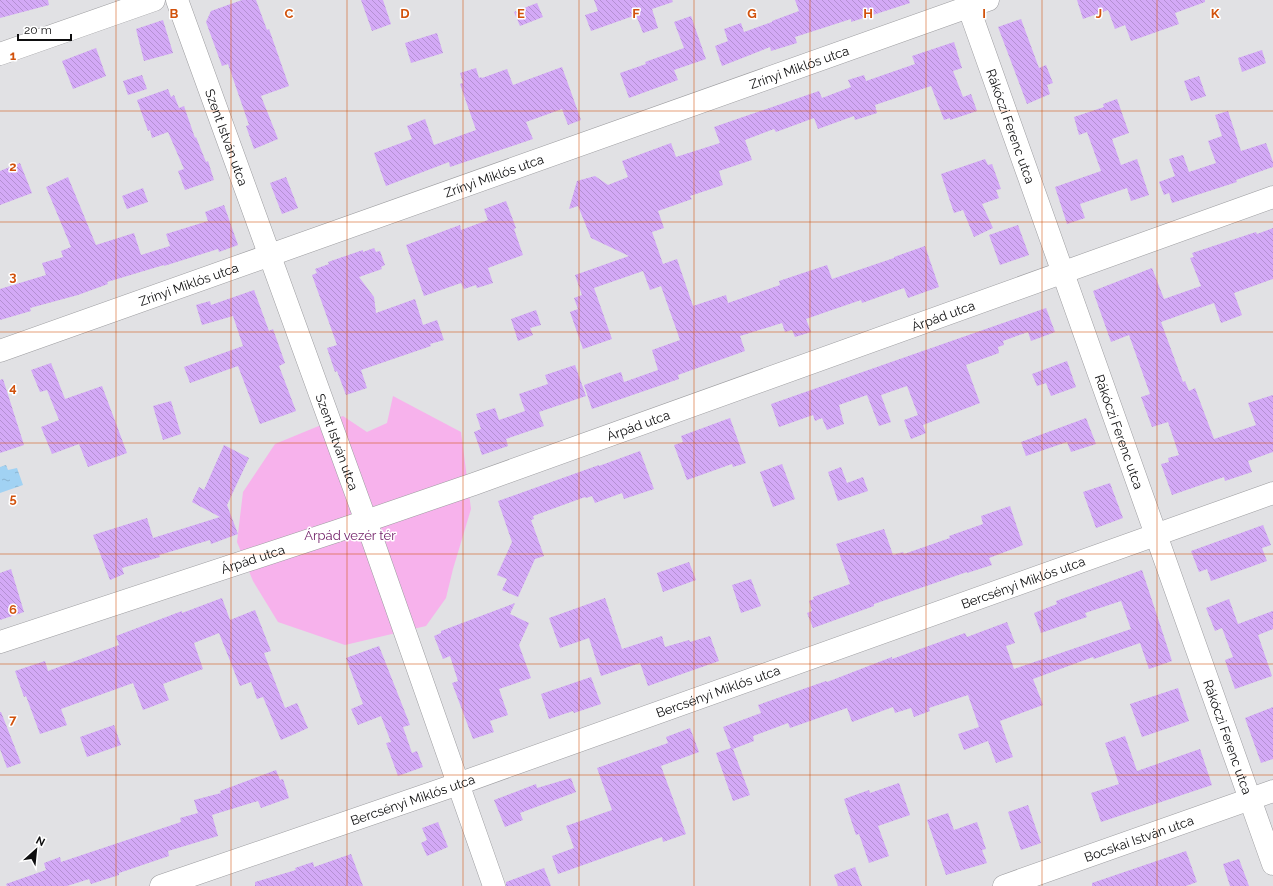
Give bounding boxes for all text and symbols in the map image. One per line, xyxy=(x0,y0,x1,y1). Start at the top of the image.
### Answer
text: B xyxy=(170,6,179,21)
text: C xyxy=(285,6,294,21)
text: D xyxy=(400,6,410,21)
text: E xyxy=(517,6,525,21)
text: F xyxy=(632,6,640,21)
text: G xyxy=(747,6,757,21)
text: H xyxy=(863,6,873,21)
text: I xyxy=(982,6,986,21)
text: J xyxy=(1096,6,1102,21)
text: K xyxy=(1211,6,1220,21)
scale bar xyxy=(18,16,71,42)
text: 20 m xyxy=(24,23,52,37)
street label: Zrínyi Miklós utca xyxy=(747,43,851,92)
text: 1 xyxy=(10,48,17,63)
street label: Rákóczi Ferenc utca xyxy=(984,67,1038,186)
street label: Szent István utca xyxy=(202,87,251,188)
street label: Zrínyi Miklós utca xyxy=(442,151,545,200)
text: 2 xyxy=(9,159,17,174)
street label: Zrínyi Miklós utca xyxy=(137,259,240,309)
text: 3 xyxy=(9,269,17,284)
street label: Árpád utca xyxy=(909,297,977,334)
street label: Rákóczi Ferenc utca xyxy=(1092,372,1147,491)
text: 4 xyxy=(9,380,17,395)
street label: Szent István utca xyxy=(313,391,362,492)
street label: Árpád utca xyxy=(604,407,672,443)
text: 5 xyxy=(9,491,17,506)
park label: Árpád vezér tér xyxy=(304,528,396,543)
street label: Árpád utca xyxy=(219,541,286,576)
street label: Bercsényi Miklós utca xyxy=(959,553,1087,611)
text: 6 xyxy=(9,602,17,617)
street label: Bercsényi Miklós utca xyxy=(654,662,782,720)
street label: Rákóczi Ferenc utca xyxy=(1201,678,1255,796)
text: 7 xyxy=(9,712,17,727)
street label: Bercsényi Miklós utca xyxy=(348,771,477,828)
street label: Bocskai István utca xyxy=(1082,812,1195,865)
north arrow xyxy=(16,830,56,870)
text: N xyxy=(34,834,47,849)

